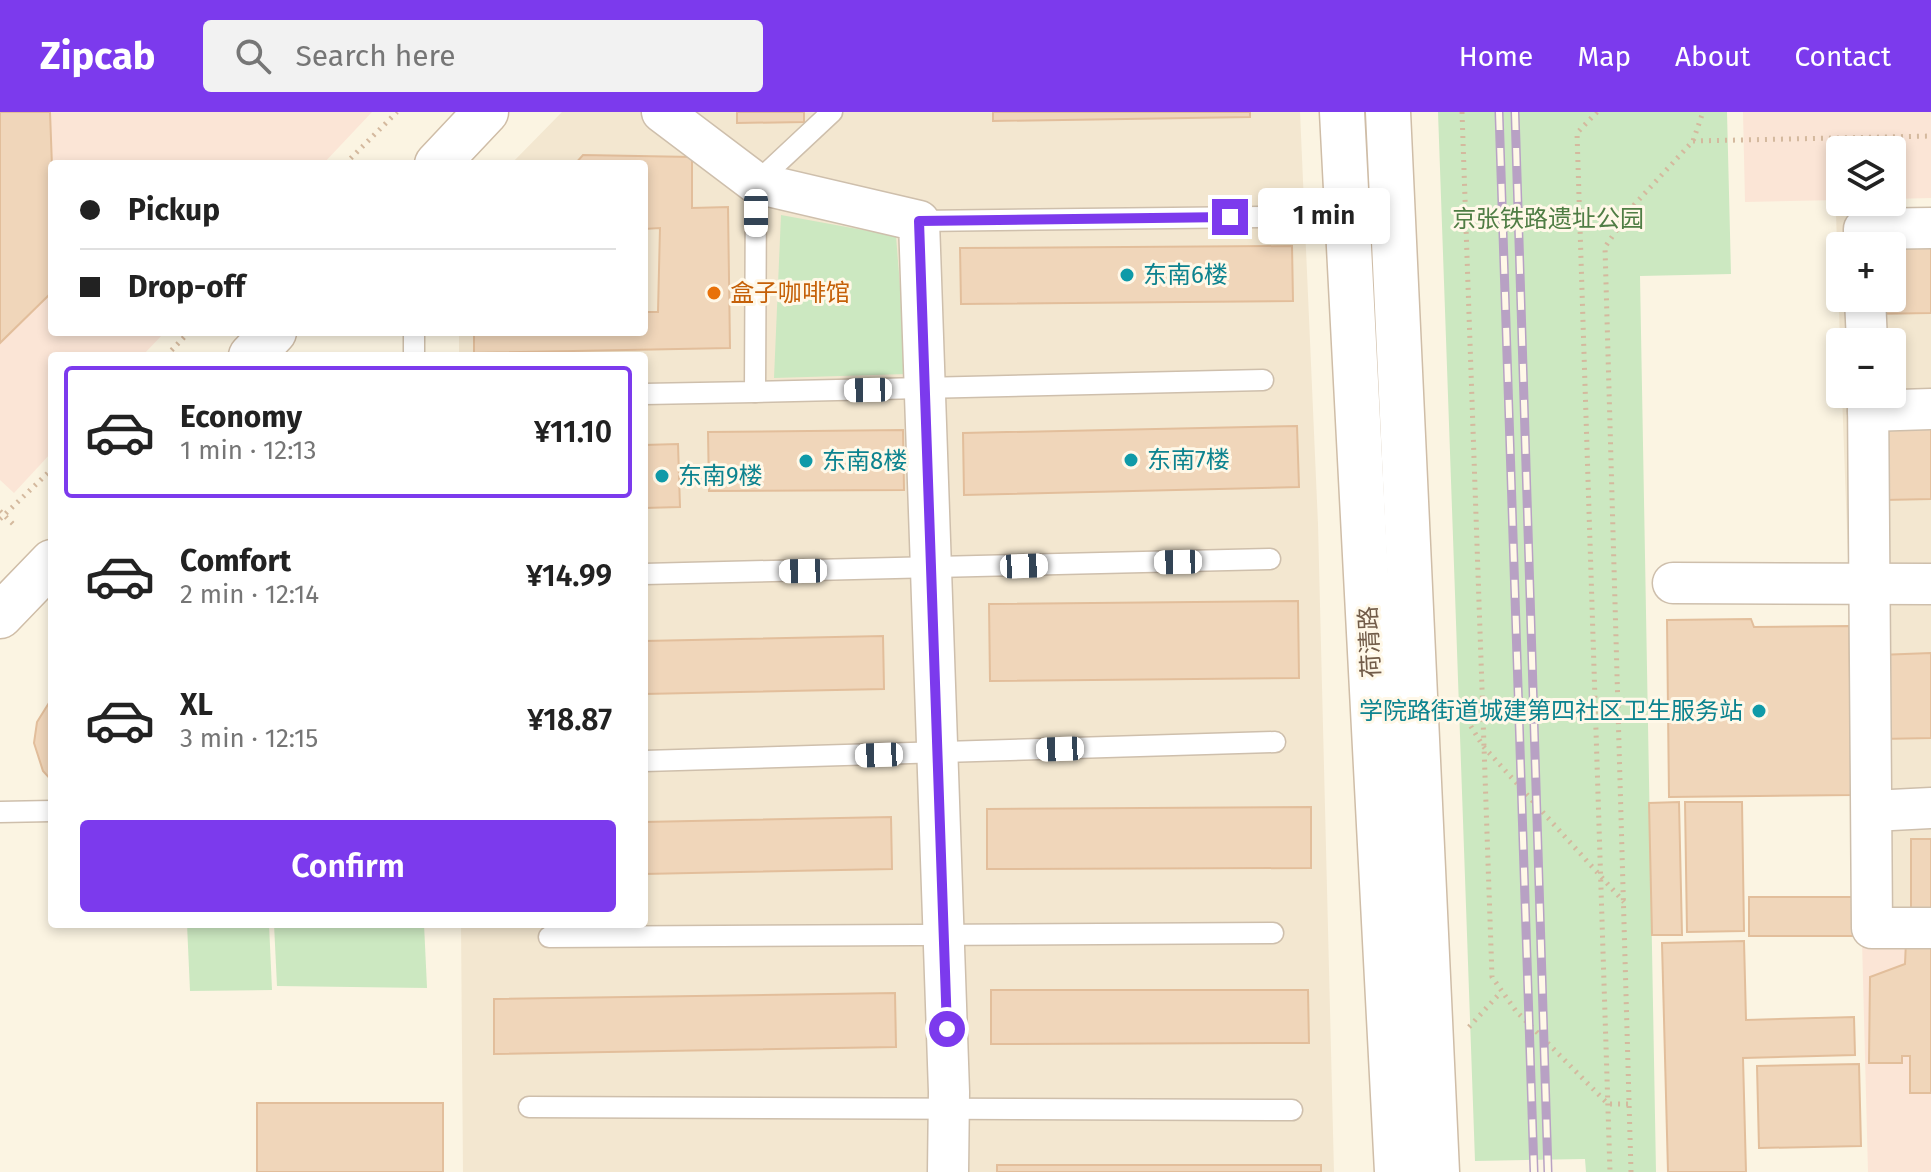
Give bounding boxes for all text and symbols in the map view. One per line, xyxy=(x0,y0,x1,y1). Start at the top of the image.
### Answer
search box xyxy=(203,20,763,92)
text: Zipcab xyxy=(40,33,155,79)
icon: search xyxy=(231,34,275,78)
text: Search here xyxy=(295,38,456,74)
text: Home xyxy=(1459,40,1533,73)
text: Map xyxy=(1577,40,1631,73)
text: About xyxy=(1675,40,1750,73)
text: Contact xyxy=(1794,40,1891,73)
map controls xyxy=(1826,136,1906,408)
button: layers xyxy=(1826,136,1906,216)
car xyxy=(744,189,768,237)
callout: 1 min xyxy=(1258,189,1390,245)
text: Pickup xyxy=(128,192,220,228)
route end xyxy=(1212,199,1248,235)
text: 1 min xyxy=(1293,200,1355,231)
park label: 京张铁路遗址公园 xyxy=(1452,205,1644,233)
button: + xyxy=(1826,232,1906,312)
place label: 东南6楼 xyxy=(1143,261,1228,289)
marker: 东南6楼 xyxy=(1118,266,1136,284)
text: Drop-off xyxy=(128,269,245,305)
place label: 盒子咖啡馆 xyxy=(730,279,850,307)
marker: 盒子咖啡馆 xyxy=(705,284,723,302)
button: − xyxy=(1826,328,1906,408)
car xyxy=(844,378,892,402)
icon: car xyxy=(84,396,156,468)
text: Economy xyxy=(180,399,302,435)
text: ¥11.10 xyxy=(534,414,612,450)
text: 1 min · 12:13 xyxy=(180,435,317,466)
place label: 东南7楼 xyxy=(1147,446,1230,474)
place label: 东南8楼 xyxy=(822,447,907,475)
marker: 东南7楼 xyxy=(1122,451,1140,469)
marker: 东南8楼 xyxy=(797,452,815,470)
place label: 东南9楼 xyxy=(678,462,763,490)
marker: 东南9楼 xyxy=(653,467,671,485)
icon: car xyxy=(84,540,156,612)
text: Comfort xyxy=(180,543,291,579)
car xyxy=(1154,550,1202,574)
car xyxy=(1000,553,1048,579)
text: ¥14.99 xyxy=(526,558,612,594)
car xyxy=(779,559,827,583)
text: 2 min · 12:14 xyxy=(180,579,319,610)
street label: 荷清路 xyxy=(1354,605,1386,679)
icon: car xyxy=(84,684,156,756)
text: XL xyxy=(180,687,213,723)
place label: 学院路街道城建第四社区卫生服务站 xyxy=(1359,697,1743,725)
text: ¥18.87 xyxy=(527,702,612,738)
marker: 学院路街道城建第四社区卫生服务站 xyxy=(1750,702,1768,720)
text: 3 min · 12:15 xyxy=(180,723,318,754)
car xyxy=(1036,736,1084,762)
car xyxy=(855,742,903,768)
button: Confirm xyxy=(80,820,616,912)
route start xyxy=(929,1011,965,1047)

